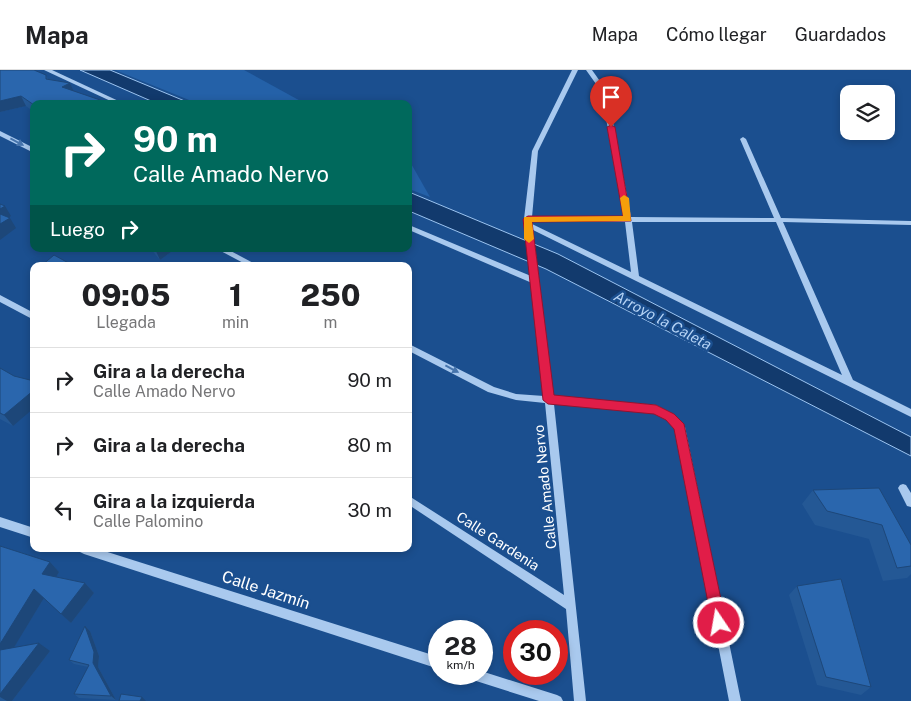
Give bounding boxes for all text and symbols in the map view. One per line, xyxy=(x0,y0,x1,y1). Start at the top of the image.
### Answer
text: Mapa xyxy=(25,21,89,49)
text: Mapa xyxy=(592,24,638,45)
text: Cómo llegar xyxy=(666,24,767,45)
text: Guardados xyxy=(795,24,886,45)
pin xyxy=(590,76,632,127)
icon: arrive xyxy=(597,83,625,111)
map controls xyxy=(840,85,895,140)
button: layers xyxy=(840,85,895,140)
text: 90 m xyxy=(133,119,218,160)
icon: right xyxy=(50,120,115,185)
one-way arrow xyxy=(10,138,24,146)
text: Calle Amado Nervo xyxy=(133,161,329,187)
icon: right xyxy=(115,215,143,243)
text: Luego xyxy=(50,218,105,240)
text: 09:05 xyxy=(81,277,171,313)
text: 1 xyxy=(229,277,242,313)
text: 250 xyxy=(301,277,361,313)
water label: Arroyo la Caleta xyxy=(611,287,715,353)
text: Llegada xyxy=(96,313,156,332)
text: min xyxy=(222,313,249,332)
text: m xyxy=(324,313,337,332)
text: Gira a la derecha xyxy=(93,360,245,382)
one-way arrow xyxy=(445,365,459,373)
icon: right xyxy=(50,366,78,394)
text: 90 m xyxy=(348,369,392,391)
text: Calle Amado Nervo xyxy=(93,382,236,401)
street label: Calle Amado Nervo xyxy=(531,424,559,550)
icon: right xyxy=(50,431,78,459)
text: Gira a la derecha xyxy=(93,434,245,456)
text: 80 m xyxy=(347,434,392,456)
text: Gira a la izquierda xyxy=(93,490,255,512)
icon: left xyxy=(50,496,78,524)
text: 30 m xyxy=(347,499,392,521)
street label: Calle Gardenia xyxy=(454,508,542,574)
text: Calle Palomino xyxy=(93,512,203,531)
street label: Calle Jazmín xyxy=(220,567,312,613)
position arrow xyxy=(692,596,744,648)
speed limit sign: 30 xyxy=(503,620,568,685)
text: 28 xyxy=(444,631,477,661)
text: km/h xyxy=(446,658,475,672)

